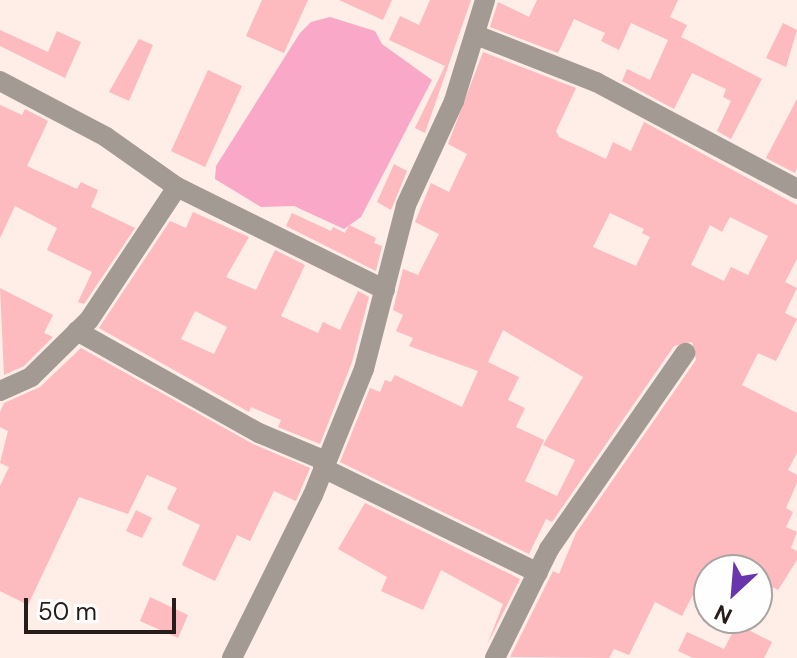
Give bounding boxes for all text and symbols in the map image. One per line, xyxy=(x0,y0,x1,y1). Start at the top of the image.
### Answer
north arrow xyxy=(693,554,773,634)
scale bar xyxy=(28,582,180,632)
text: 50 m xyxy=(38,596,97,627)
text: N xyxy=(710,598,737,631)

